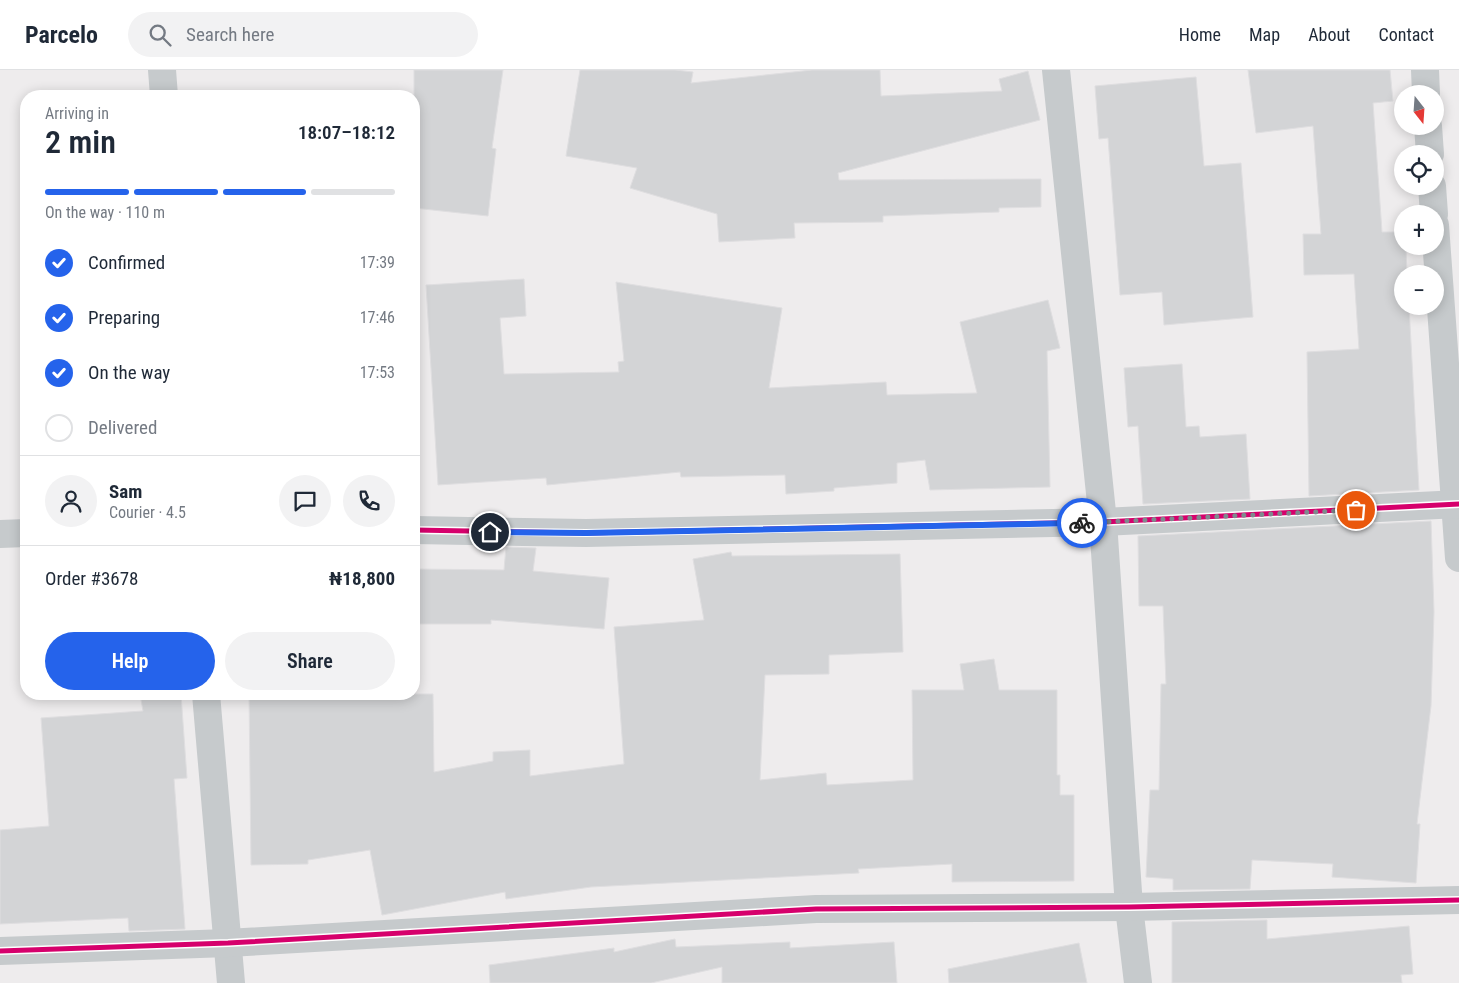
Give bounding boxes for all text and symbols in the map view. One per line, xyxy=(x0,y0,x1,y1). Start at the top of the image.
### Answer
search box xyxy=(128,12,478,57)
text: Parcelo xyxy=(25,21,98,49)
icon: search xyxy=(146,21,174,49)
text: Search here xyxy=(186,23,274,46)
text: Home xyxy=(1179,24,1221,45)
text: Map xyxy=(1249,24,1280,45)
text: About xyxy=(1308,24,1350,45)
text: Contact xyxy=(1378,24,1434,45)
north arrow xyxy=(1394,85,1444,135)
map controls xyxy=(1394,85,1444,315)
text: Arriving in xyxy=(45,104,109,123)
text: 18:07–18:12 xyxy=(298,121,395,144)
text: 2 min xyxy=(45,123,116,161)
button: locate xyxy=(1394,145,1444,195)
text: On the way · 110 m xyxy=(45,203,165,222)
button: + xyxy=(1394,205,1444,255)
icon: check xyxy=(45,249,73,277)
text: Confirmed xyxy=(88,251,165,274)
text: 17:39 xyxy=(360,253,395,272)
button: − xyxy=(1394,265,1444,315)
icon: check xyxy=(45,304,73,332)
text: Preparing xyxy=(88,306,160,329)
text: 17:46 xyxy=(360,308,395,327)
icon: check xyxy=(45,359,73,387)
text: On the way xyxy=(88,361,170,384)
text: 17:53 xyxy=(360,363,395,382)
text: Delivered xyxy=(88,416,157,439)
button: person xyxy=(45,475,97,527)
button: chat xyxy=(279,475,331,527)
button: phone xyxy=(343,475,395,527)
text: Sam xyxy=(109,480,142,503)
pin xyxy=(1335,489,1377,531)
icon: bag xyxy=(1342,496,1370,524)
courier xyxy=(1057,498,1107,548)
text: Courier · 4.5 xyxy=(109,503,186,522)
icon: bike xyxy=(1068,509,1096,537)
pin xyxy=(469,511,511,553)
icon: home xyxy=(476,518,504,546)
text: Order #3678 xyxy=(45,567,138,590)
text: ₦18,800 xyxy=(329,567,395,590)
button: Help xyxy=(45,632,215,690)
button: Share xyxy=(225,632,395,690)

